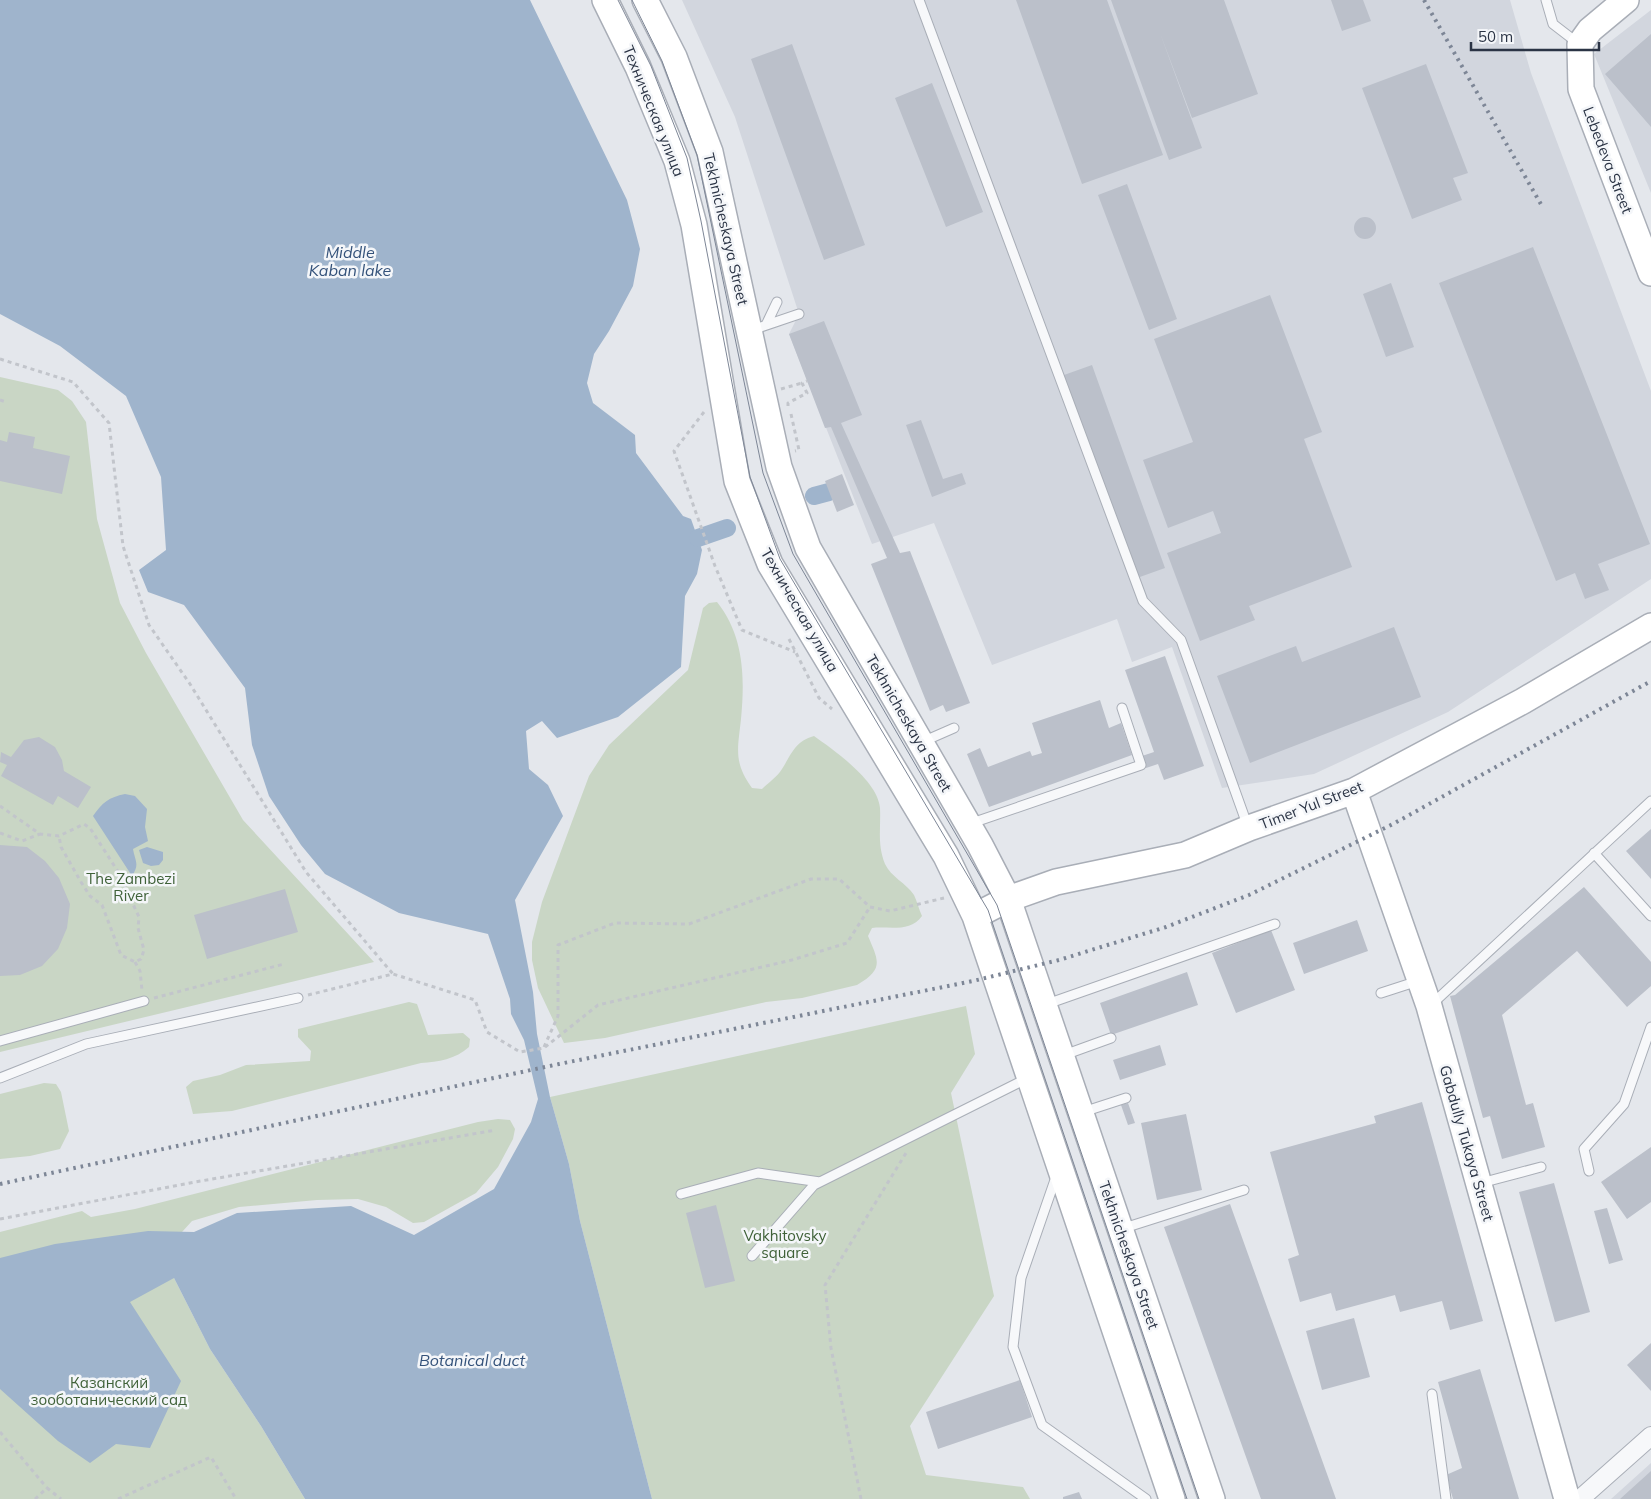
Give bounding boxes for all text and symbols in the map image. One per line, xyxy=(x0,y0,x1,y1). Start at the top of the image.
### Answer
scale bar xyxy=(1471,20,1598,52)
text: 50 m xyxy=(1478,27,1513,46)
street label: Техническая улица xyxy=(619,43,689,179)
street label: Lebedeva Street xyxy=(1579,104,1637,216)
street label: Tekhnicheskaya Street xyxy=(699,151,753,307)
water label: Middle Kaban lake xyxy=(309,242,392,280)
street label: Техническая улица xyxy=(757,545,843,675)
street label: Tekhnicheskaya Street xyxy=(862,651,956,795)
street label: Timer Yul Street xyxy=(1257,777,1365,833)
park label: The Zambezi River xyxy=(86,869,176,905)
street label: Gabdully Tukaya Street xyxy=(1436,1063,1498,1223)
street label: Tekhnicheskaya Street xyxy=(1095,1178,1163,1332)
park label: Vakhitovsky square xyxy=(743,1226,827,1262)
water label: Botanical duct xyxy=(419,1350,525,1370)
park label: Казанский зооботанический сад xyxy=(31,1373,187,1409)

